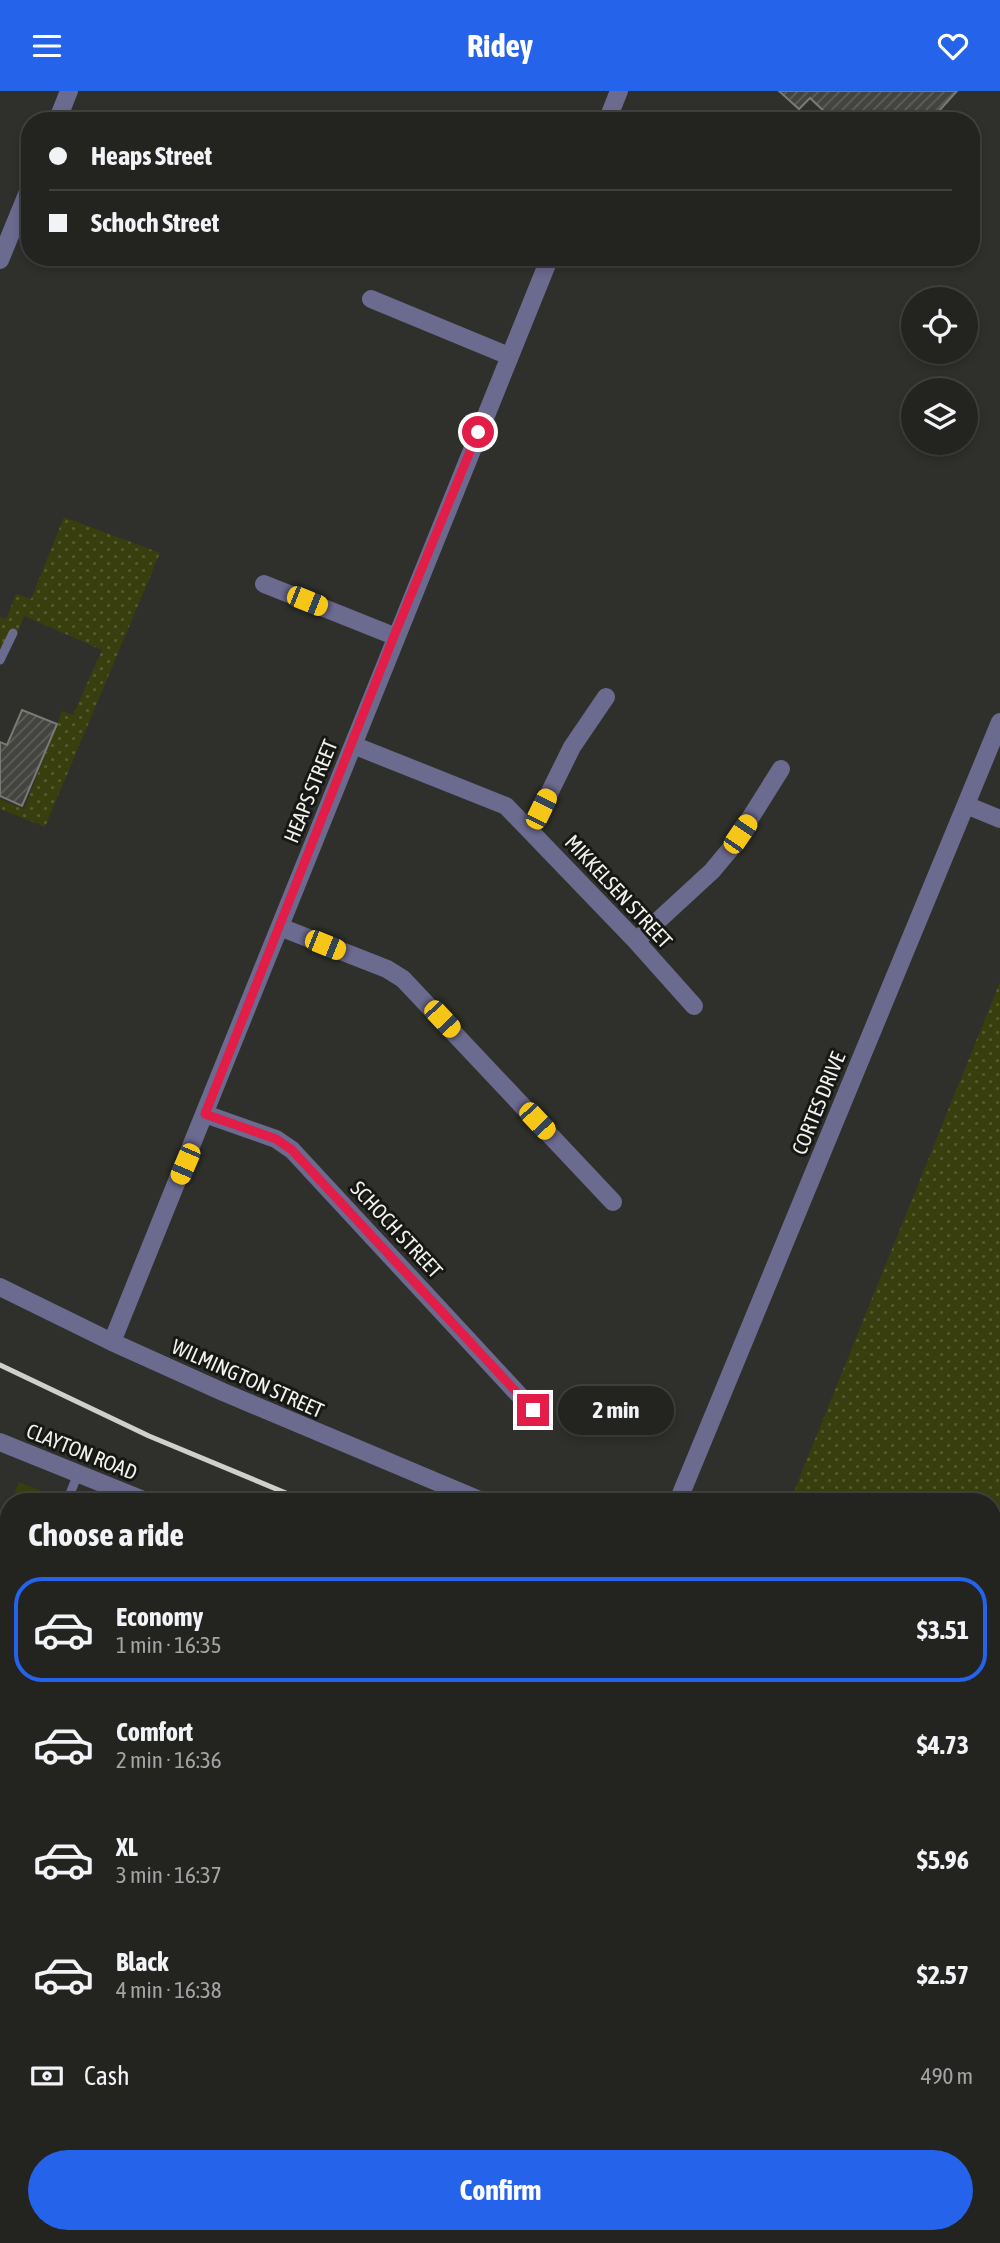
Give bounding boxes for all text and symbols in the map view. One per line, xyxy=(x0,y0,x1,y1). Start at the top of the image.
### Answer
icon: menu xyxy=(28,27,66,65)
text: Ridey xyxy=(467,27,533,64)
icon: heart xyxy=(934,27,972,65)
text: Heaps Street xyxy=(91,141,212,171)
text: Schoch Street xyxy=(91,208,219,238)
map controls xyxy=(901,287,978,455)
button: locate xyxy=(901,287,978,364)
button: layers xyxy=(901,378,978,455)
route start xyxy=(462,416,494,448)
car xyxy=(284,583,331,619)
street label: HEAPS STREET xyxy=(278,736,342,846)
car xyxy=(523,786,560,832)
car xyxy=(720,811,761,857)
street label: MIKKELSEN STREET xyxy=(561,830,677,952)
car xyxy=(302,927,349,963)
car xyxy=(420,996,465,1042)
street label: CORTES DRIVE xyxy=(787,1048,849,1158)
car xyxy=(515,1098,560,1144)
car xyxy=(168,1141,203,1187)
street label: SCHOCH STREET xyxy=(346,1176,448,1282)
street label: WILMINGTON STREET xyxy=(168,1334,328,1422)
callout: 2 min xyxy=(558,1385,673,1435)
route end xyxy=(517,1394,549,1426)
text: 2 min xyxy=(593,1397,639,1423)
street label: CLAYTON ROAD xyxy=(23,1418,141,1484)
text: Choose a ride xyxy=(28,1516,184,1553)
icon: car xyxy=(32,1598,95,1661)
text: Economy xyxy=(116,1602,203,1632)
text: $3.51 xyxy=(917,1615,969,1645)
text: 1 min · 16:35 xyxy=(116,1632,222,1658)
icon: car xyxy=(32,1713,95,1776)
text: Comfort xyxy=(116,1717,193,1747)
text: $4.73 xyxy=(917,1730,969,1760)
text: 2 min · 16:36 xyxy=(116,1747,222,1773)
icon: car xyxy=(32,1828,95,1891)
text: XL xyxy=(116,1832,138,1862)
text: $5.96 xyxy=(917,1845,969,1875)
text: 3 min · 16:37 xyxy=(116,1862,222,1888)
icon: car xyxy=(32,1943,95,2006)
text: Black xyxy=(116,1947,168,1977)
text: $2.57 xyxy=(917,1960,969,1990)
text: 4 min · 16:38 xyxy=(116,1977,222,2003)
icon: cash xyxy=(28,2057,66,2095)
text: Cash xyxy=(84,2061,130,2091)
text: 490 m xyxy=(921,2063,973,2089)
button: Confirm xyxy=(28,2150,973,2230)

